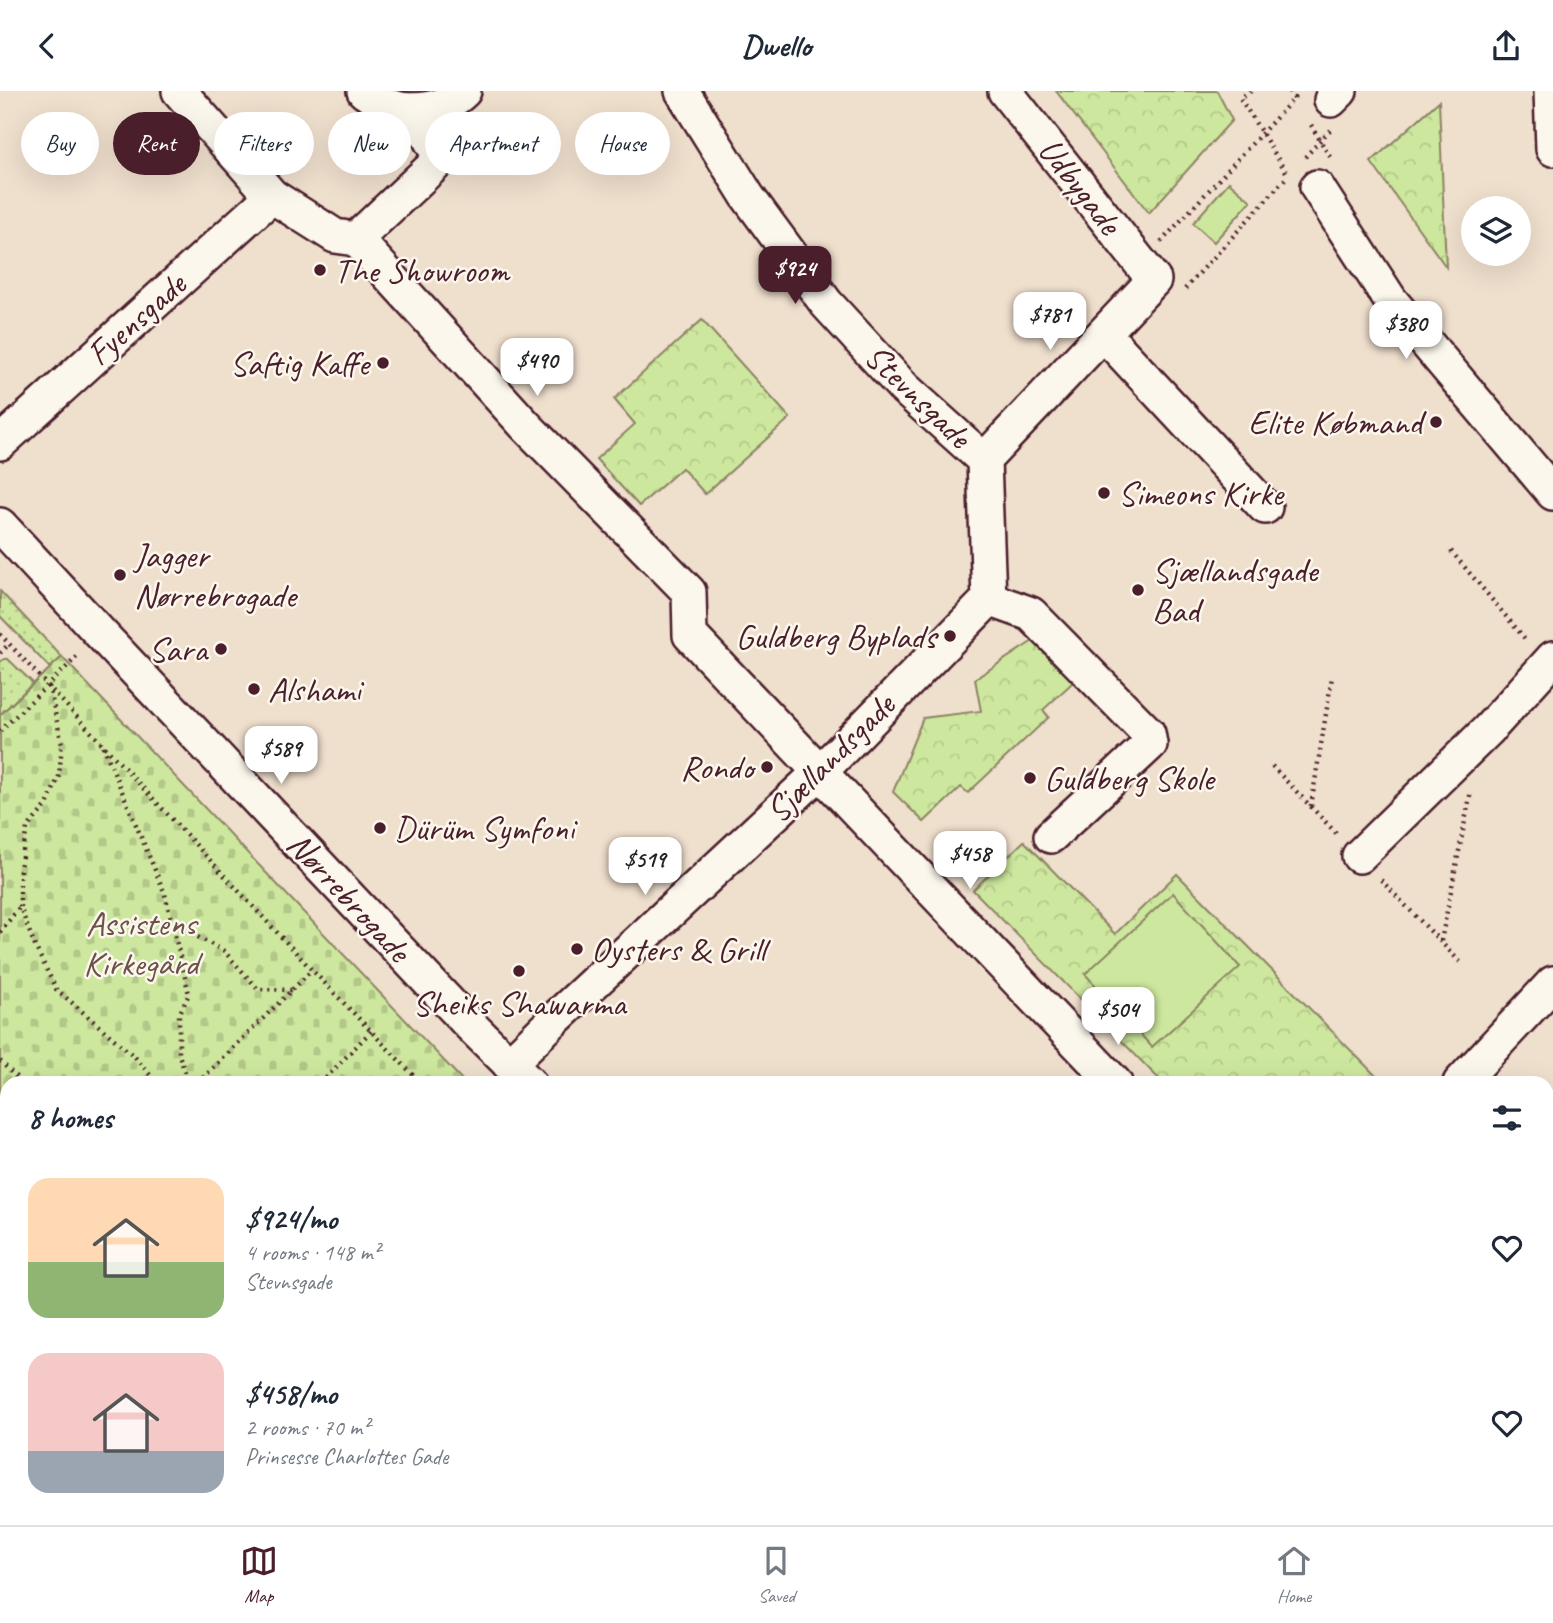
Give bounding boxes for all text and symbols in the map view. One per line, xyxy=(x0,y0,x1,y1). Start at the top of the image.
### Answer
text: Dwello xyxy=(742,25,811,66)
icon: back xyxy=(28,27,66,65)
icon: share xyxy=(1487,27,1525,65)
chip: Buy xyxy=(21,112,99,175)
chip: Rent xyxy=(113,112,200,175)
chip: Filters xyxy=(214,112,314,175)
chip: New xyxy=(328,112,411,175)
chip: Apartment xyxy=(425,112,561,175)
chip: House xyxy=(575,112,670,175)
street label: Udbygade xyxy=(1028,129,1133,246)
map controls xyxy=(1461,196,1531,266)
button: layers xyxy=(1461,196,1531,266)
pin: $924 xyxy=(754,247,836,306)
place label: The Showroom xyxy=(334,248,511,293)
text: $924 xyxy=(774,254,816,283)
street label: Fyensgade xyxy=(77,261,197,375)
marker: The Showroom xyxy=(312,262,328,278)
pin: $781 xyxy=(1009,293,1091,352)
text: $781 xyxy=(1029,300,1071,329)
pin: $380 xyxy=(1365,301,1447,361)
text: $380 xyxy=(1385,309,1427,338)
street label: Stevnsgade xyxy=(855,334,983,460)
pin: $490 xyxy=(496,338,578,398)
place label: Saftig Kaffe xyxy=(230,341,372,386)
text: $490 xyxy=(516,346,558,375)
marker: Saftig Kaffe xyxy=(375,355,391,371)
place label: Elite Købmand xyxy=(1248,400,1427,445)
marker: Elite Købmand xyxy=(1428,414,1444,430)
place label: Simeons Kirke xyxy=(1118,471,1285,516)
marker: Simeons Kirke xyxy=(1096,485,1112,501)
place label: Jagger Nørrebrogade xyxy=(132,533,299,618)
place label: Sjællandsgade Bad xyxy=(1152,548,1320,633)
marker: Jagger Nørrebrogade xyxy=(112,567,128,583)
marker: Sjællandsgade Bad xyxy=(1130,582,1146,598)
place label: Guldberg Byplads xyxy=(736,614,939,659)
place label: Sara xyxy=(148,627,209,672)
marker: Guldberg Byplads xyxy=(942,628,958,644)
marker: Sara xyxy=(213,641,229,657)
place label: Alshami xyxy=(268,667,365,712)
marker: Alshami xyxy=(246,681,262,697)
street label: Sjællandsgade xyxy=(756,682,906,832)
pin: $589 xyxy=(240,727,322,786)
text: $589 xyxy=(261,734,301,763)
place label: Rondo xyxy=(680,745,757,790)
place label: Guldberg Skole xyxy=(1044,756,1216,801)
marker: Rondo xyxy=(759,759,775,775)
marker: Guldberg Skole xyxy=(1022,770,1038,786)
place label: Dürüm Symfoni xyxy=(394,806,579,851)
marker: Dürüm Symfoni xyxy=(372,820,388,836)
street label: Nørrebrogade xyxy=(277,822,422,973)
pin: $458 xyxy=(929,831,1011,891)
pin: $519 xyxy=(604,837,686,897)
text: $458 xyxy=(949,839,991,868)
text: $519 xyxy=(625,845,665,874)
park label: Assistens Kirkegård xyxy=(83,901,204,986)
place label: Oysters & Grill xyxy=(591,927,771,972)
marker: Oysters & Grill xyxy=(569,941,585,957)
marker: Sheiks Shawarma xyxy=(511,963,527,979)
place label: Sheiks Shawarma xyxy=(413,981,627,1026)
pin: $504 xyxy=(1077,988,1159,1047)
text: $504 xyxy=(1097,995,1139,1024)
text: 8 homes xyxy=(28,1099,113,1137)
icon: filters xyxy=(1488,1099,1526,1137)
text: $924/mo xyxy=(245,1200,337,1238)
icon: home xyxy=(84,1206,168,1290)
icon: heart xyxy=(1488,1229,1526,1267)
text: 4 rooms · 148 m² xyxy=(245,1238,380,1267)
text: Stevnsgade xyxy=(245,1267,331,1296)
text: $458/mo xyxy=(245,1375,337,1413)
icon: home xyxy=(84,1381,168,1465)
icon: heart xyxy=(1488,1404,1526,1442)
text: 2 rooms · 70 m² xyxy=(245,1413,369,1442)
text: Prinsesse Charlottes Gade xyxy=(245,1442,448,1471)
tab: Map xyxy=(240,1542,278,1608)
tab: Saved xyxy=(757,1542,795,1608)
tab: Home xyxy=(1275,1542,1313,1608)

